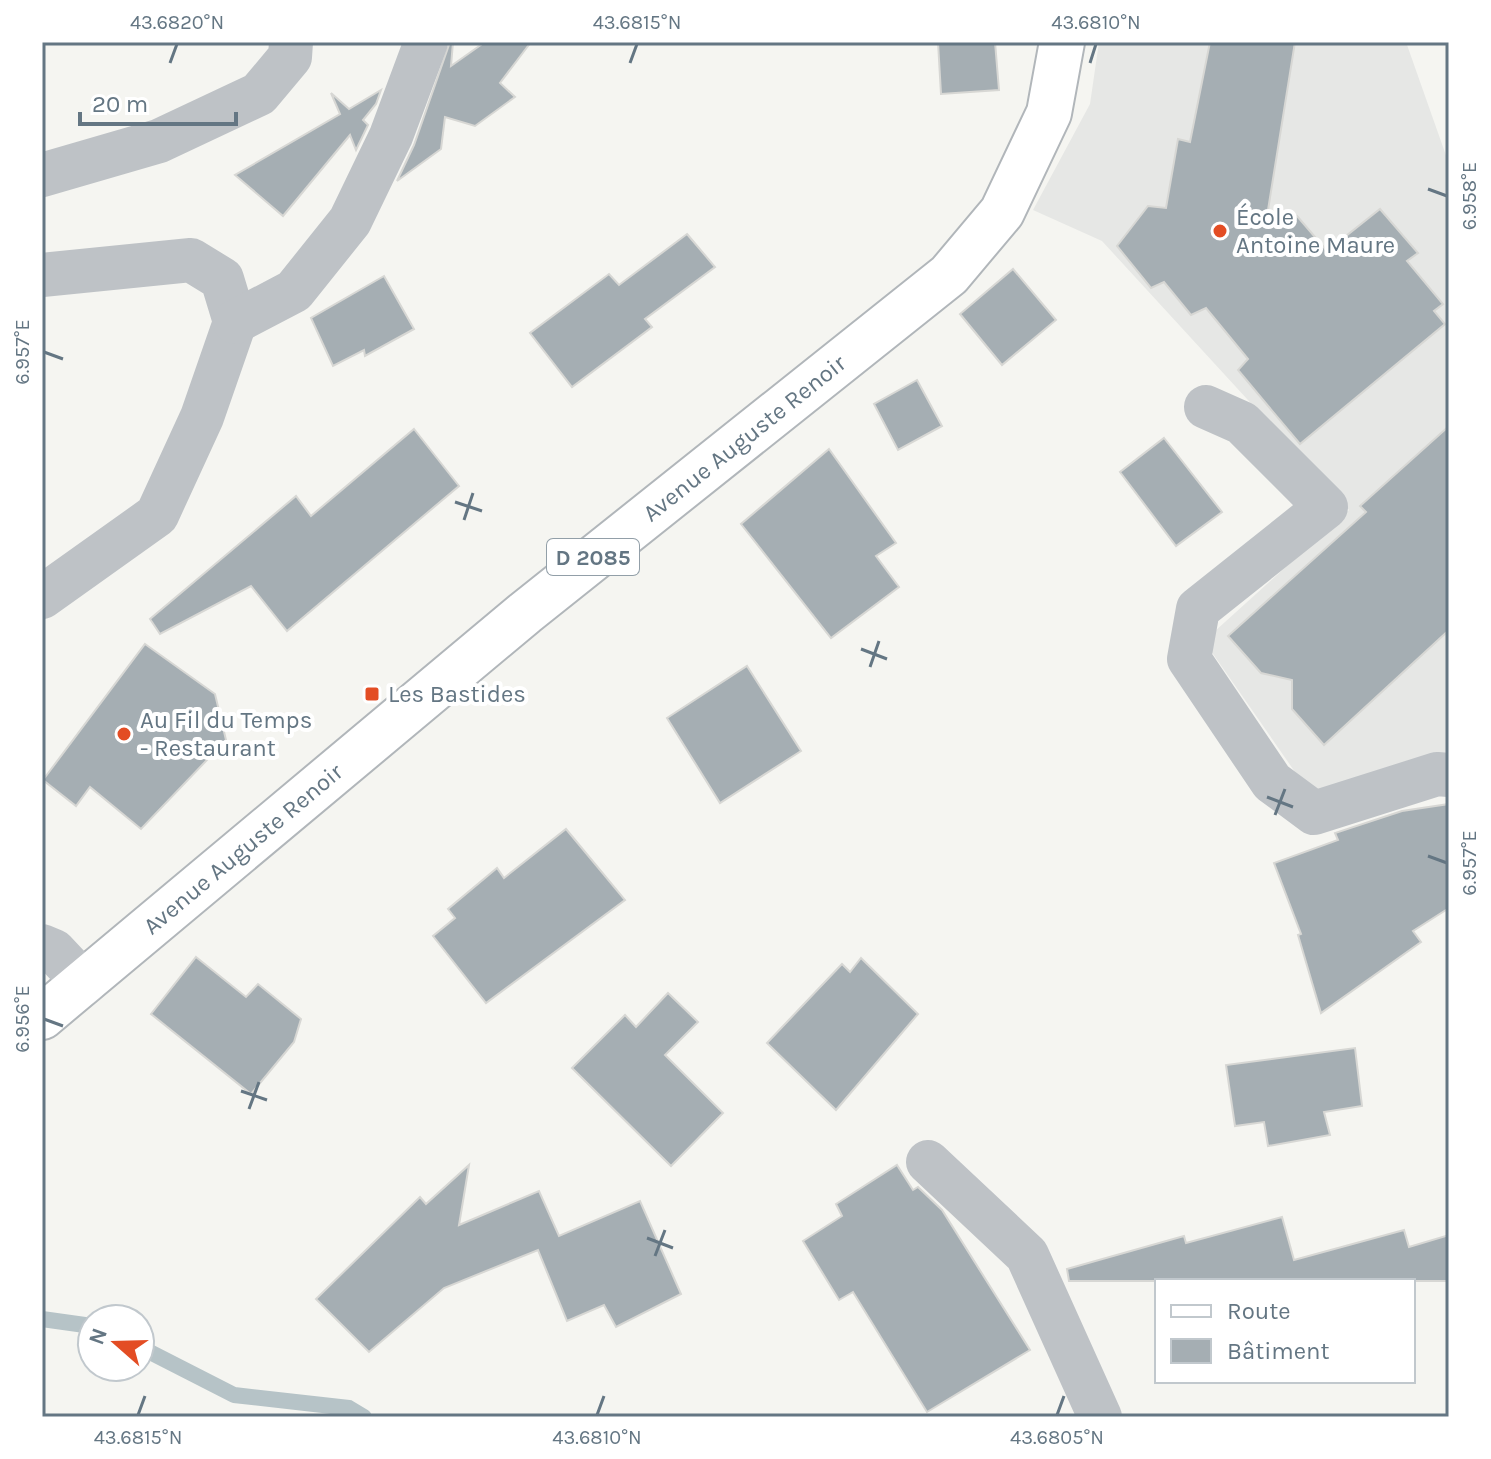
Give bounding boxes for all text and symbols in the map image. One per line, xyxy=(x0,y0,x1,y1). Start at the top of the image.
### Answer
text: 43.6820°N xyxy=(130,11,224,34)
text: 43.6815°N xyxy=(593,11,681,34)
text: 43.6810°N xyxy=(1051,11,1141,34)
scale bar xyxy=(80,76,236,126)
text: 20 m xyxy=(92,90,148,118)
text: 6.958°E xyxy=(1458,162,1481,230)
place label: École Antoine Maure xyxy=(1236,202,1395,259)
marker: École Antoine Maure xyxy=(1211,222,1229,240)
text: 6.957°E xyxy=(11,319,34,385)
street label: Avenue Auguste Renoir xyxy=(637,349,851,528)
road number: D 2085 xyxy=(547,539,639,575)
place label: Les Bastides xyxy=(388,680,526,708)
marker: Les Bastides xyxy=(363,685,381,703)
place label: Au Fil du Temps - Restaurant xyxy=(140,706,312,762)
marker: Au Fil du Temps - Restaurant xyxy=(115,725,133,743)
street label: Avenue Auguste Renoir xyxy=(138,757,349,940)
text: 6.957°E xyxy=(1458,830,1481,896)
text: 6.956°E xyxy=(11,985,34,1053)
legend xyxy=(1155,1279,1415,1383)
text: Route xyxy=(1227,1297,1291,1325)
north arrow xyxy=(76,1303,156,1383)
text: N xyxy=(83,1325,113,1348)
text: Bâtiment xyxy=(1227,1337,1330,1365)
text: 43.6815°N xyxy=(94,1426,182,1449)
text: 43.6810°N xyxy=(552,1426,642,1449)
text: 43.6805°N xyxy=(1010,1426,1104,1449)

